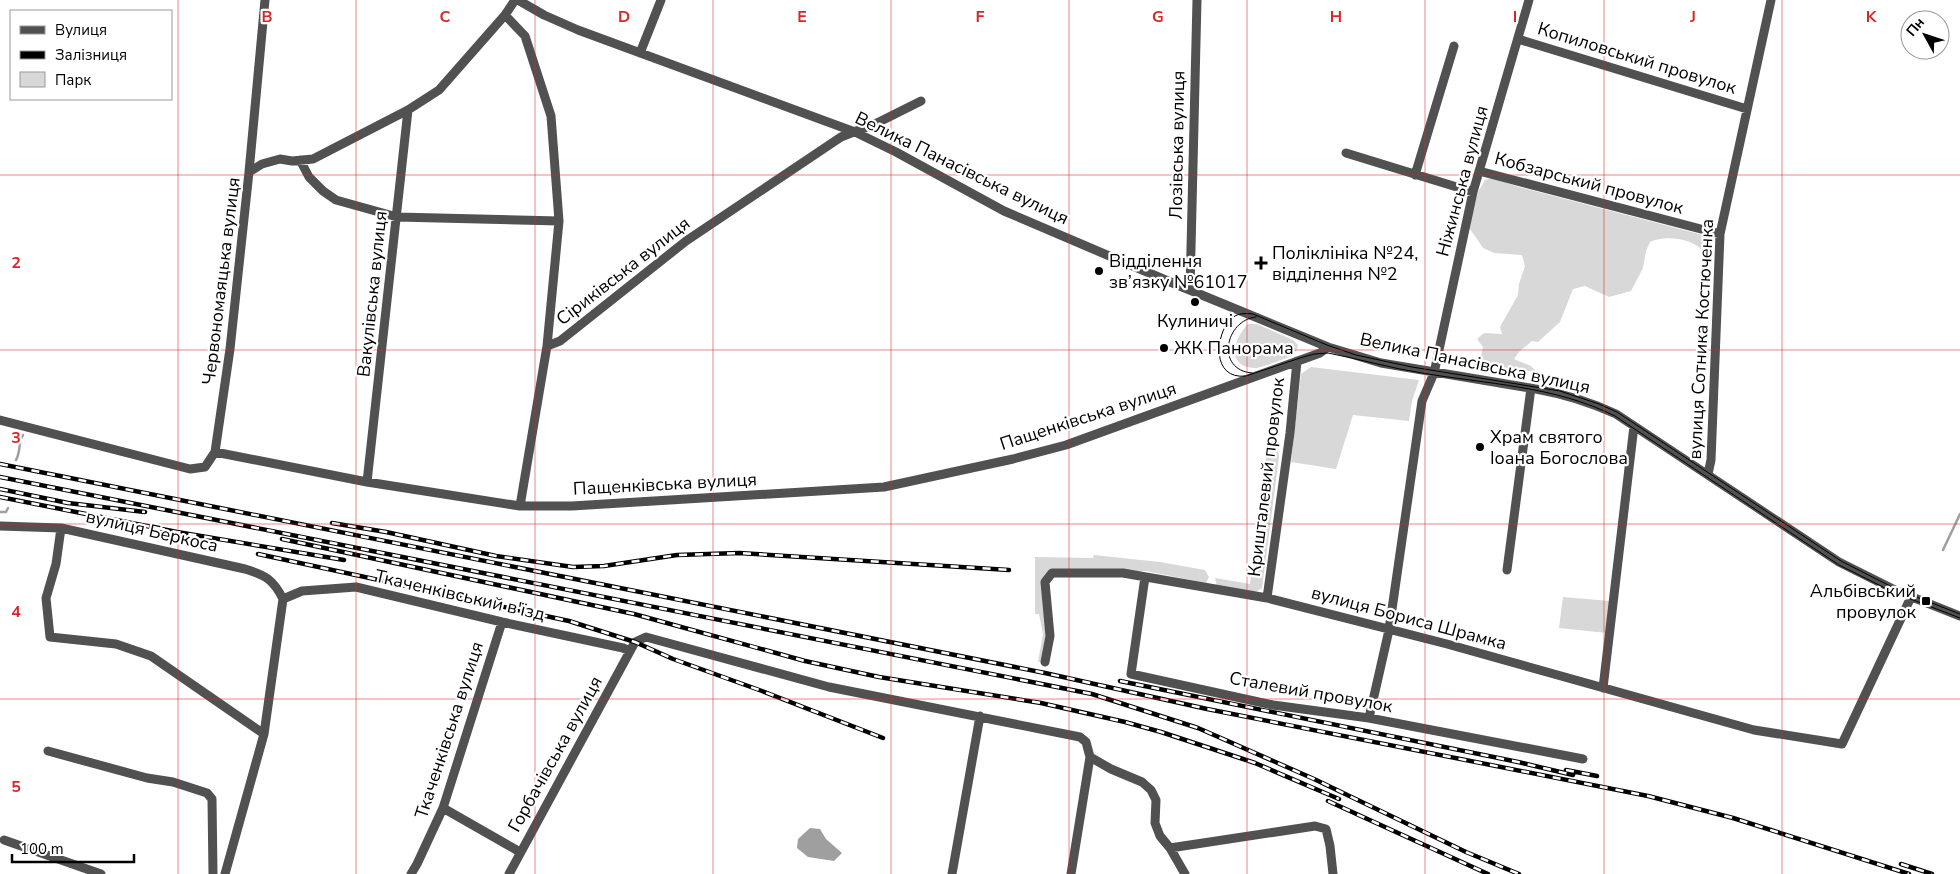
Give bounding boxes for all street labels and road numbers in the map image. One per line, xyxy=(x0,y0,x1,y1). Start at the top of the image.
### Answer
street label: Копиловський провулок xyxy=(1535,16,1740,100)
street label: Лозівська вулиця xyxy=(1164,70,1190,220)
street label: Ніжинська вулиця xyxy=(1430,103,1494,259)
street label: Велика Панасівська вулиця xyxy=(851,106,1073,230)
street label: Кобзарський провулок xyxy=(1492,146,1687,220)
street label: Червономаяцька вулиця xyxy=(196,176,246,386)
street label: Вакулівська вулиця xyxy=(351,210,393,378)
street label: Сіриківська вулиця xyxy=(551,211,695,331)
street label: вулиця Сотника Костюченка xyxy=(1683,218,1719,460)
street label: Велика Панасівська вулиця xyxy=(1358,327,1592,399)
street label: Пащенківська вулиця xyxy=(997,376,1179,456)
street label: Кришталевий провулок xyxy=(1242,376,1290,578)
street label: Пащенківська вулиця xyxy=(572,467,758,501)
street label: вулиця Беркоса xyxy=(84,504,220,558)
street label: Ткаченківський в'їзд xyxy=(373,564,548,626)
street label: вулиця Бориса Шрамка xyxy=(1309,580,1509,656)
street label: Ткаченківська вулиця xyxy=(409,639,489,821)
street label: Сталевий провулок xyxy=(1227,666,1395,718)
street label: Горбачівська вулиця xyxy=(502,672,608,836)

